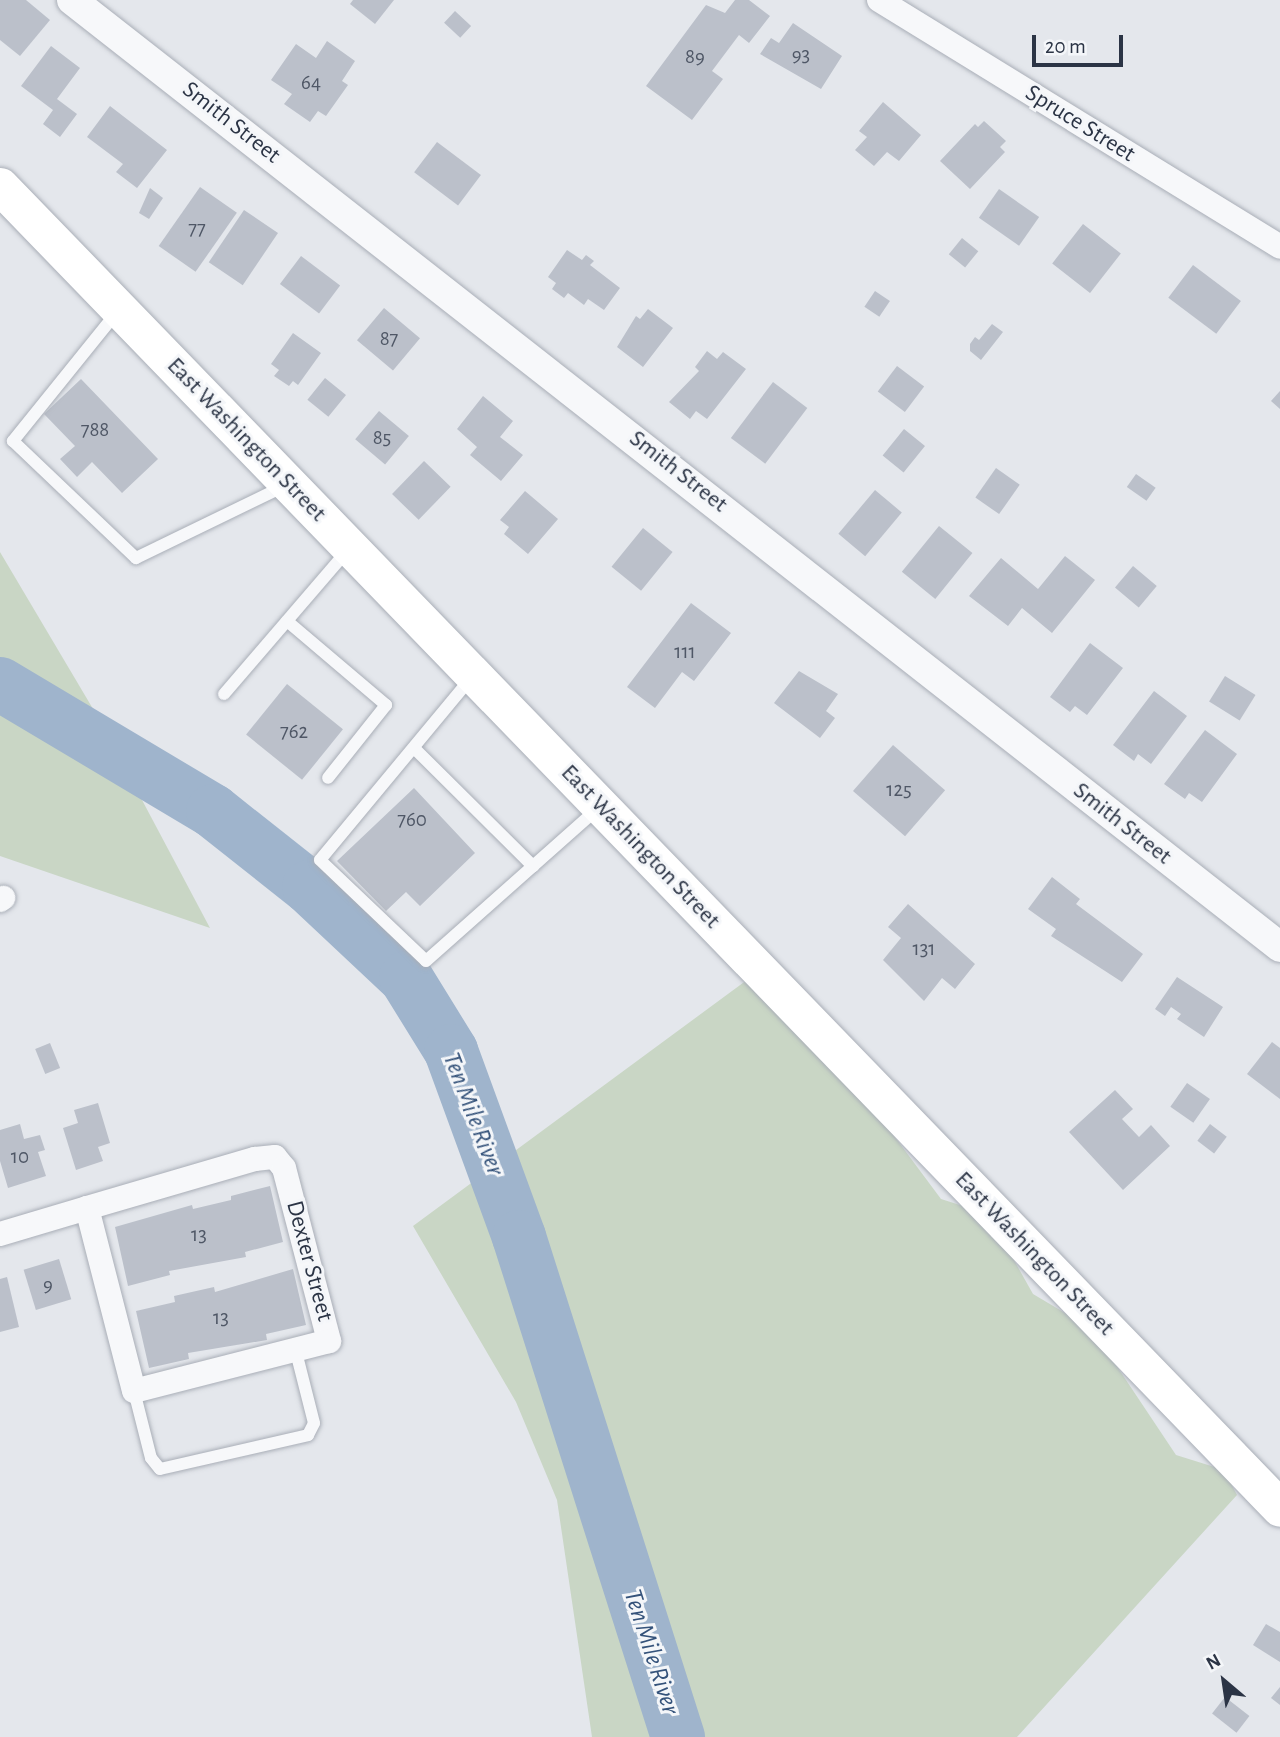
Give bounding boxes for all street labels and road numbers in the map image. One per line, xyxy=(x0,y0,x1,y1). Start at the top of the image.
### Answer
street label: Smith Street xyxy=(176,76,286,170)
street label: Spruce Street xyxy=(1020,79,1140,169)
street label: East Washington Street xyxy=(160,352,332,528)
street label: Smith Street xyxy=(623,425,733,519)
street label: East Washington Street xyxy=(554,759,726,935)
street label: Smith Street xyxy=(1067,777,1177,871)
street label: East Washington Street xyxy=(948,1166,1120,1342)
street label: Dexter Street xyxy=(279,1198,339,1324)

